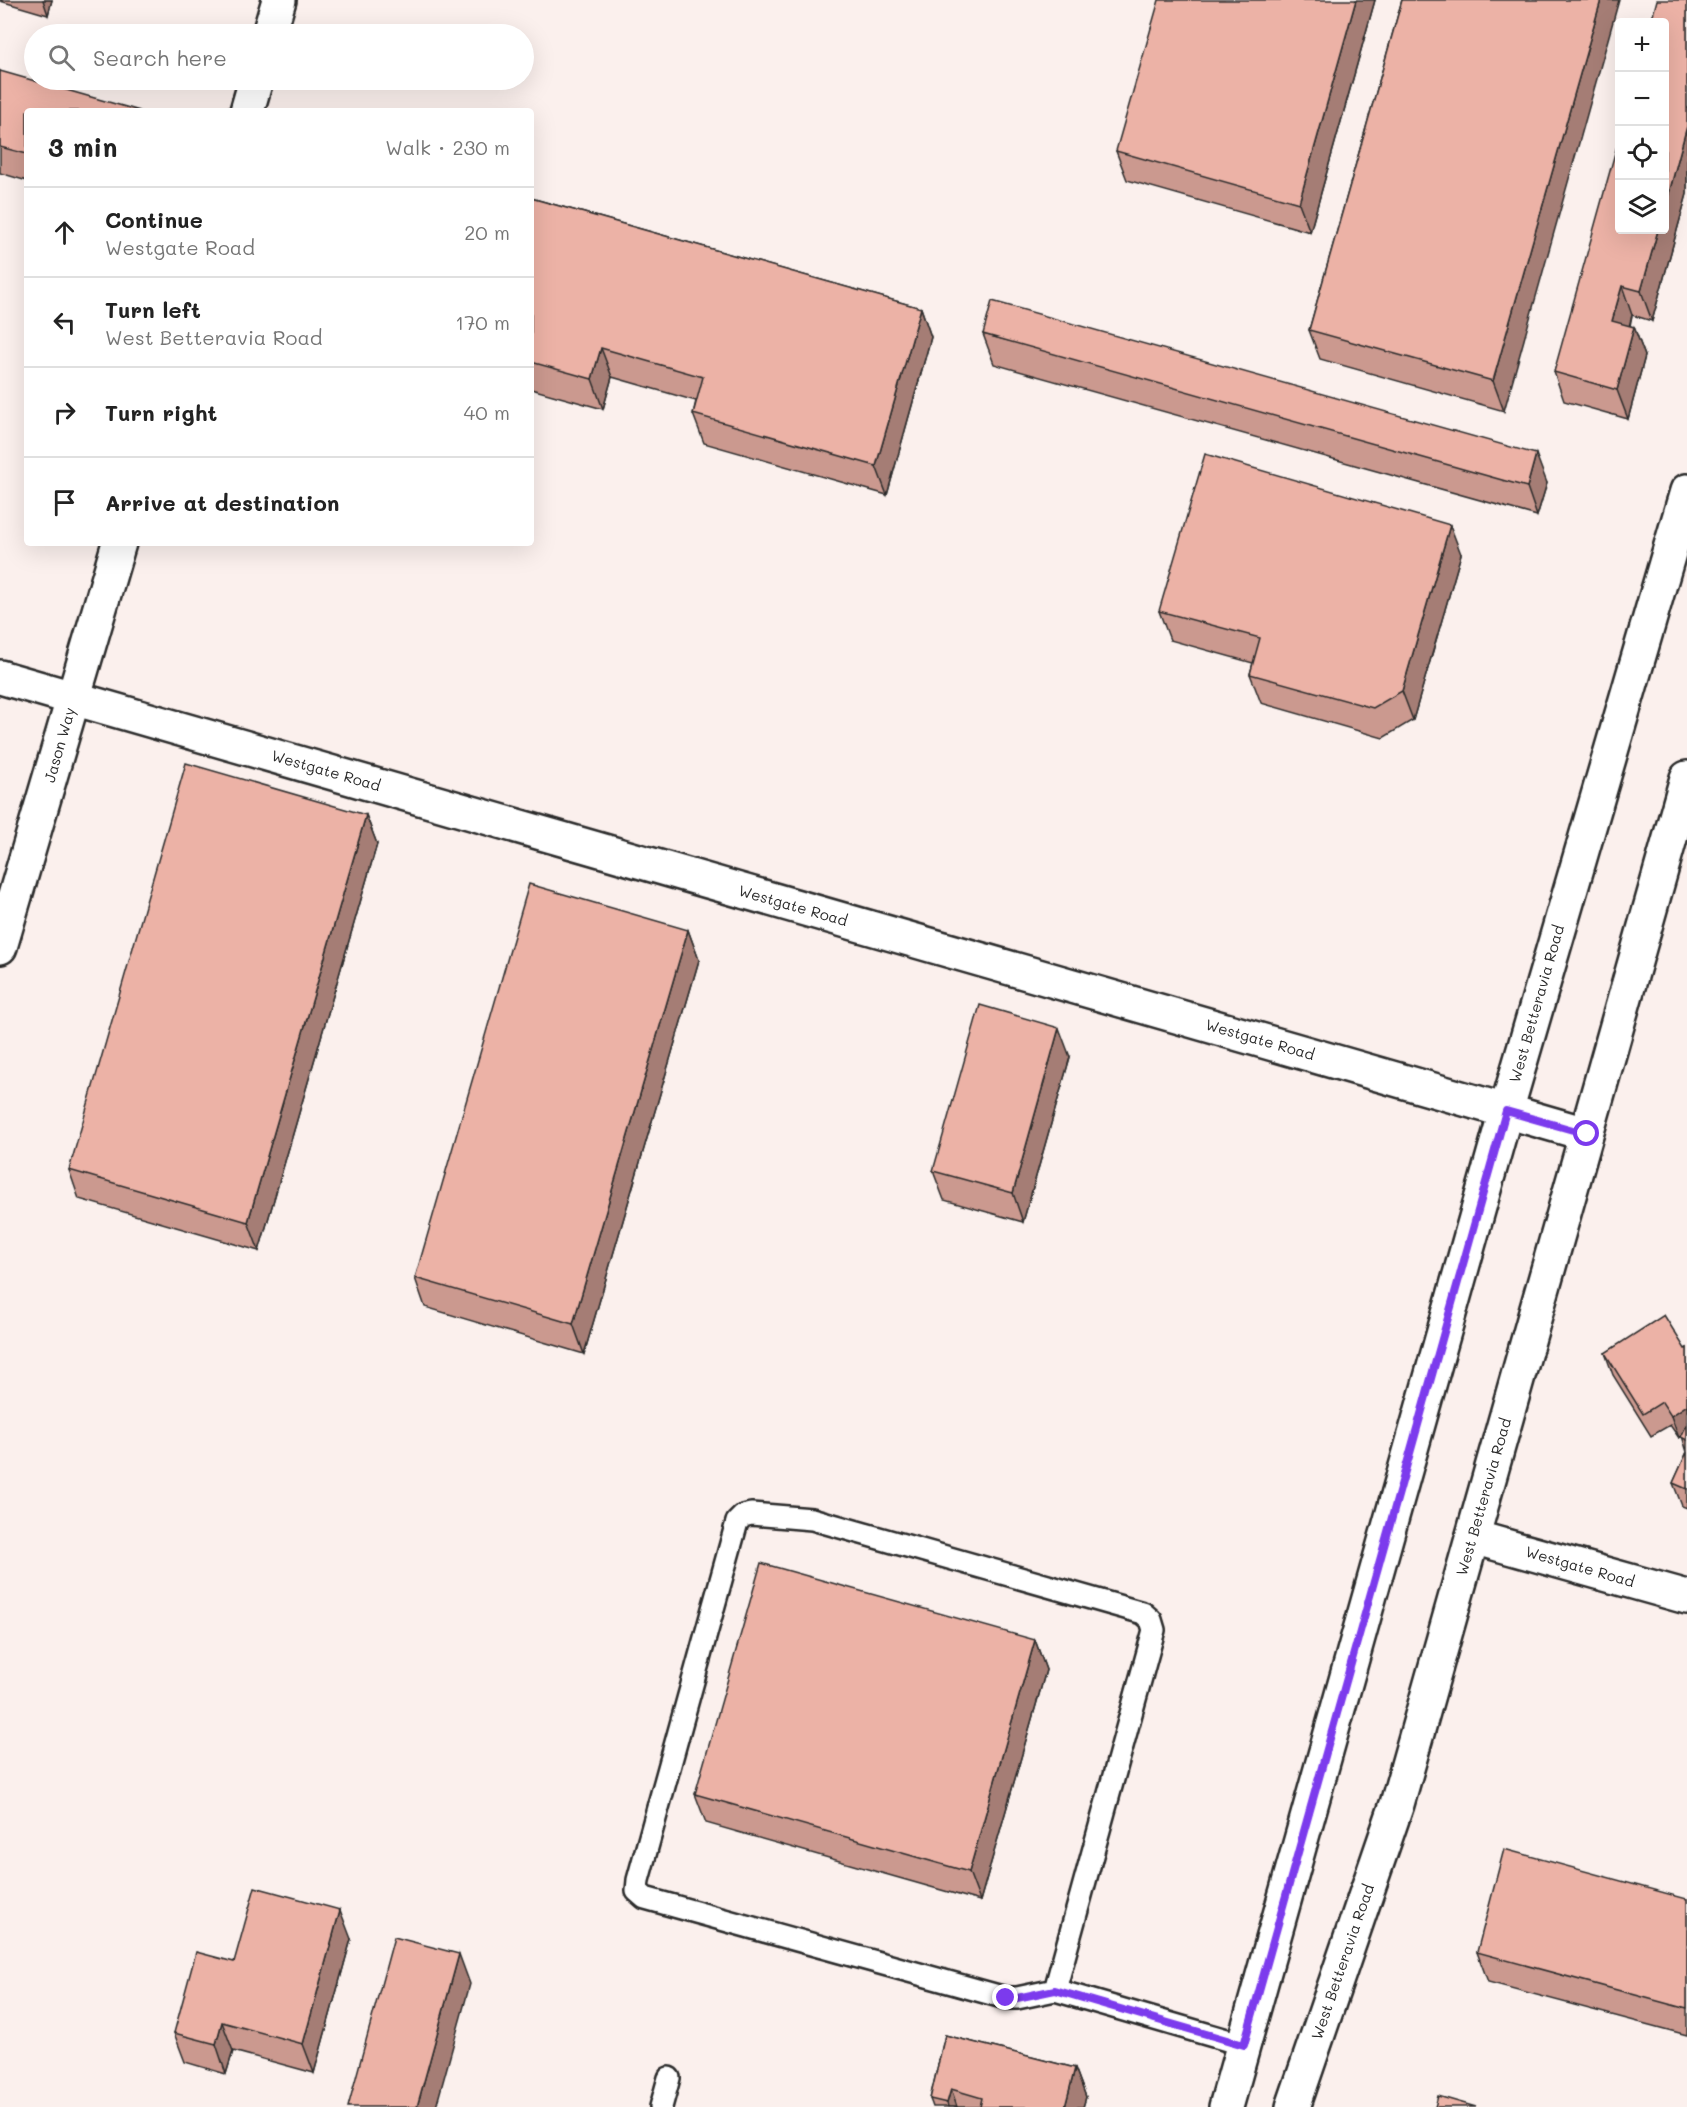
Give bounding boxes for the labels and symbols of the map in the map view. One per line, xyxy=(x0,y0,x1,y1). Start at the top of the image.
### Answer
street label: Jason Way xyxy=(39,705,79,785)
street label: Westgate Road xyxy=(269,745,383,795)
street label: Westgate Road xyxy=(736,880,850,930)
street label: West Betteravia Road xyxy=(1504,923,1568,1085)
street label: Westgate Road xyxy=(1203,1014,1317,1064)
route start xyxy=(1573,1120,1599,1146)
street label: West Betteravia Road xyxy=(1451,1416,1515,1578)
street label: Westgate Road xyxy=(1523,1541,1637,1591)
street label: West Betteravia Road xyxy=(1306,1881,1378,2042)
route end xyxy=(992,1984,1018,2010)

